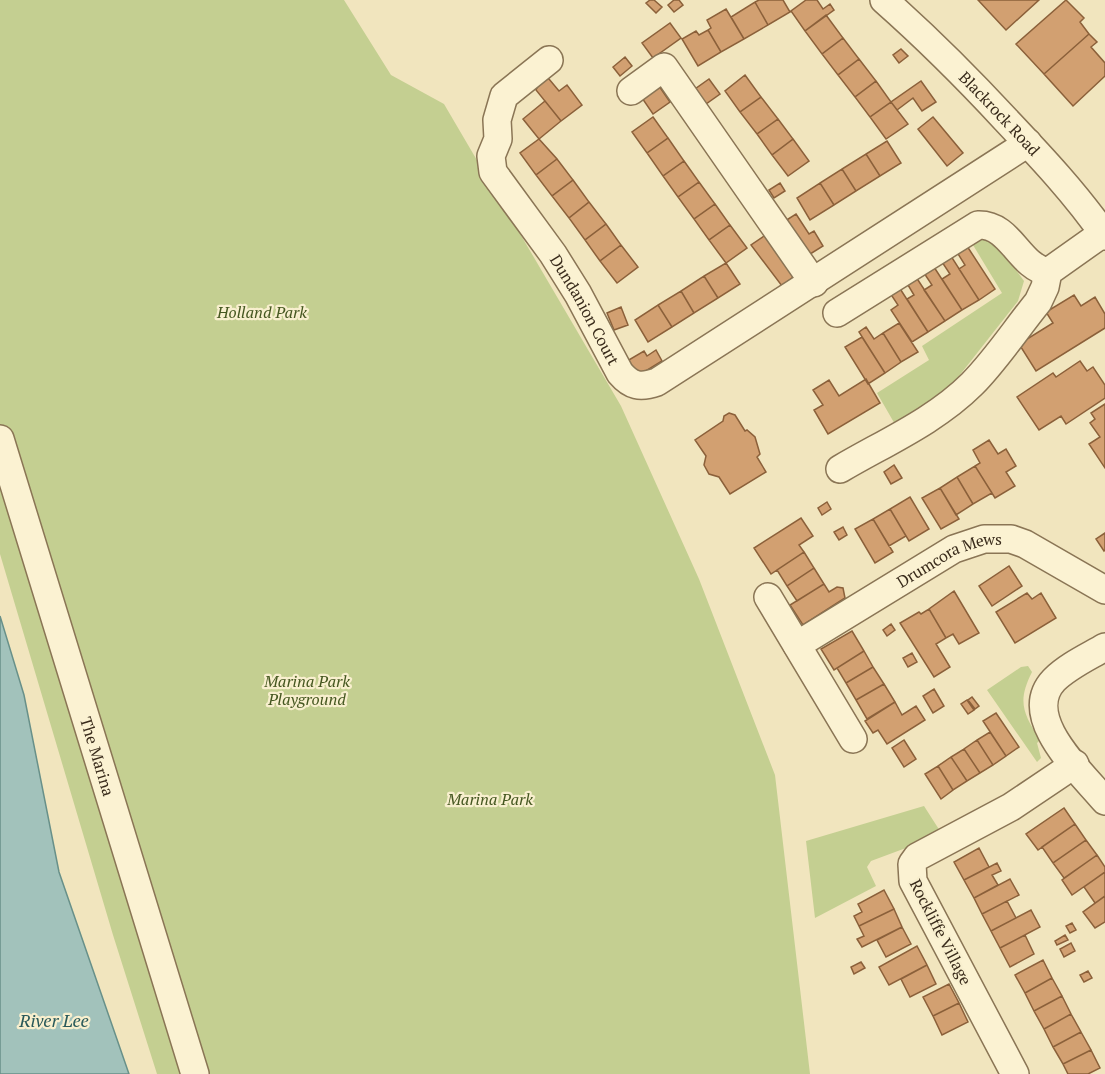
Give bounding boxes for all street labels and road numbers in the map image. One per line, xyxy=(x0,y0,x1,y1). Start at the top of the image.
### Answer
street label: Blackrock Road xyxy=(954,66,1045,161)
street label: Dundanion Court xyxy=(545,250,625,369)
street label: Drumcora Mews xyxy=(892,528,1002,593)
street label: The Marina xyxy=(75,714,120,799)
street label: Rockliffe Village xyxy=(905,875,977,989)

